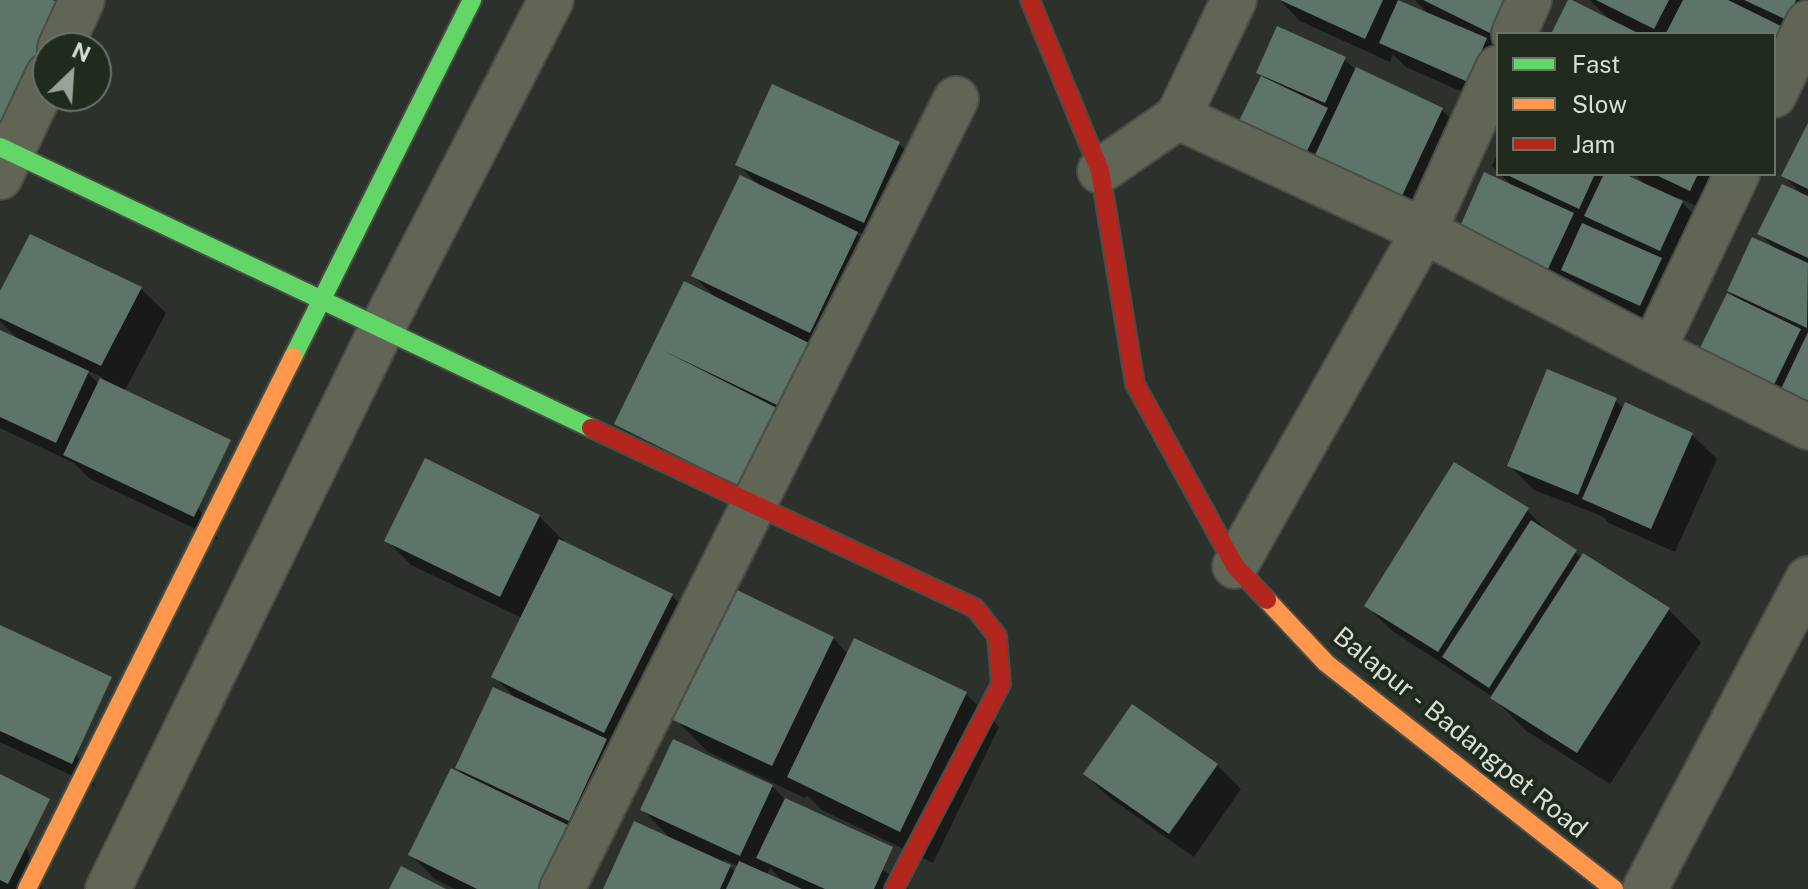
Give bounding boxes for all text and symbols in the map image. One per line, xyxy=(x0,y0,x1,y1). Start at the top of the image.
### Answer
north arrow xyxy=(32,32,112,112)
legend xyxy=(1496,32,1776,176)
text: N xyxy=(68,37,95,67)
text: Fast xyxy=(1572,50,1620,78)
text: Slow xyxy=(1572,90,1627,118)
text: Jam xyxy=(1572,130,1615,158)
street label: Balapur - Badangpet Road xyxy=(1327,621,1593,845)

